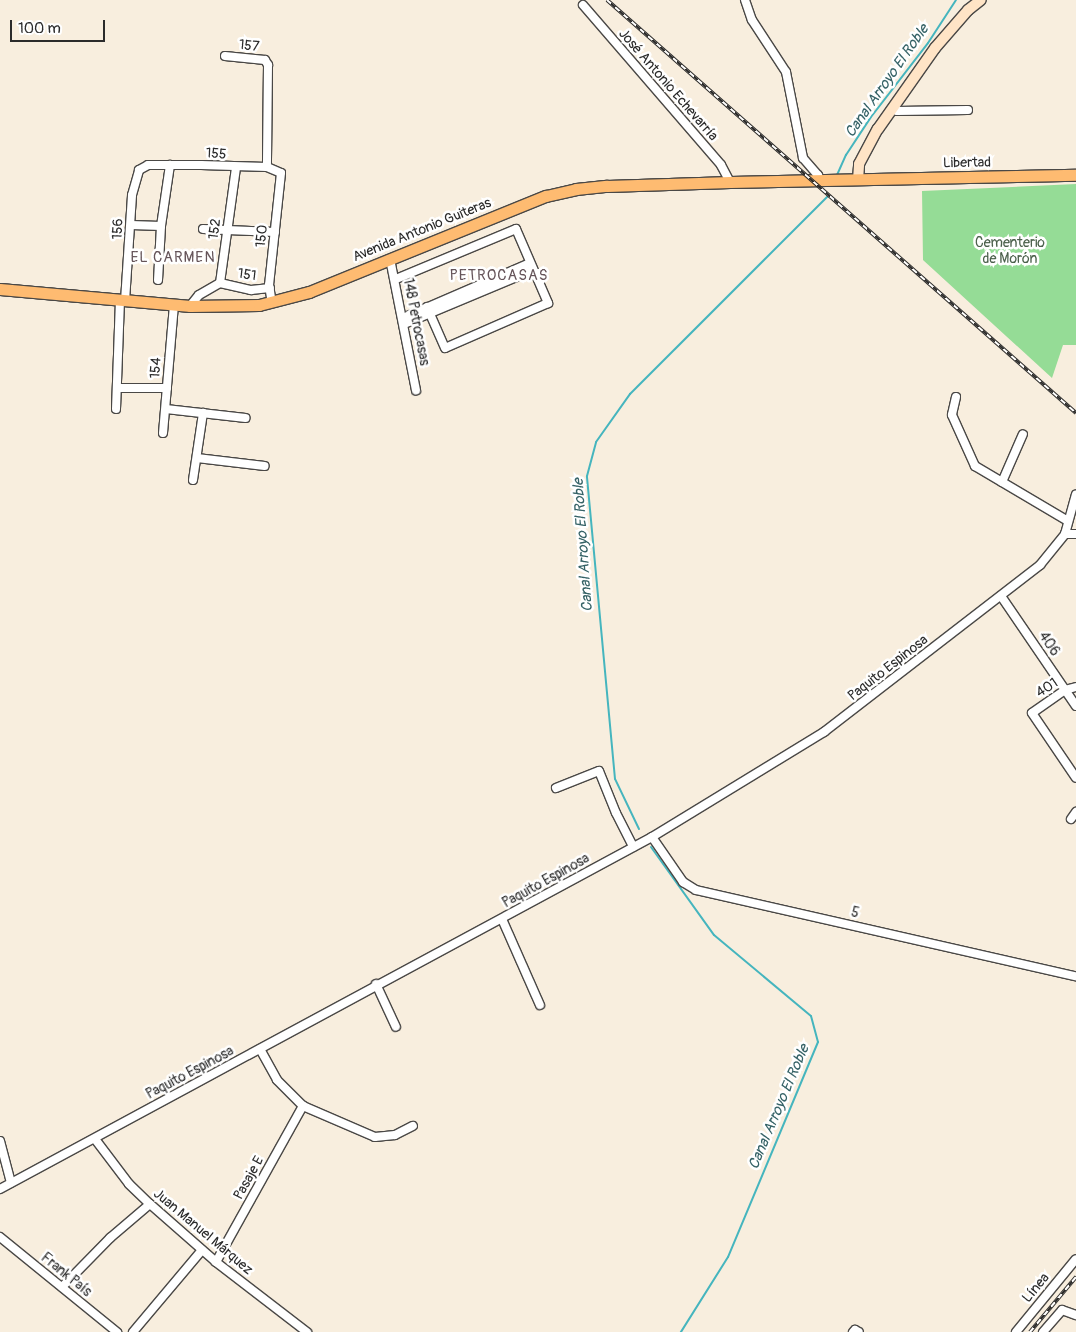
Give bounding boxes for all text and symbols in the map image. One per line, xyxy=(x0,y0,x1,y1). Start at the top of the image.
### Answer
scale bar xyxy=(12,10,108,42)
text: 100 m xyxy=(18,19,61,38)
water label: Canal Arroyo El Roble xyxy=(841,21,933,141)
street label: José Antonio Echevarría xyxy=(615,26,721,144)
street label: 157 xyxy=(238,37,260,55)
street label: 155 xyxy=(205,145,227,163)
street label: Libertad xyxy=(943,154,991,172)
street label: Avenida Antonio Guiteras xyxy=(350,194,494,266)
street label: 152 xyxy=(205,217,225,241)
street label: 156 xyxy=(109,218,127,240)
street label: 150 xyxy=(252,224,272,248)
park label: Cementerio de Morón xyxy=(975,235,1045,268)
district label: EL CARMEN xyxy=(129,249,217,267)
street label: 151 xyxy=(237,265,257,285)
district label: PETROCASAS xyxy=(448,267,550,285)
street label: 148 Petrocasas xyxy=(399,277,433,367)
street label: 154 xyxy=(147,357,165,379)
water label: Canal Arroyo El Roble xyxy=(569,478,597,612)
street label: 406 xyxy=(1035,629,1063,659)
street label: Paquito Espinosa xyxy=(845,632,931,704)
street label: 401 xyxy=(1033,675,1061,701)
street label: Paquito Espinosa xyxy=(500,850,592,912)
street label: 5 xyxy=(849,904,861,922)
water label: Canal Arroyo El Roble xyxy=(745,1042,813,1172)
street label: Paquito Espinosa xyxy=(143,1043,237,1103)
street label: Pasaje E xyxy=(230,1153,268,1203)
street label: Juan Manuel Márquez xyxy=(150,1186,256,1278)
street label: Frank País xyxy=(37,1250,95,1300)
street label: Línea xyxy=(1019,1270,1053,1306)

